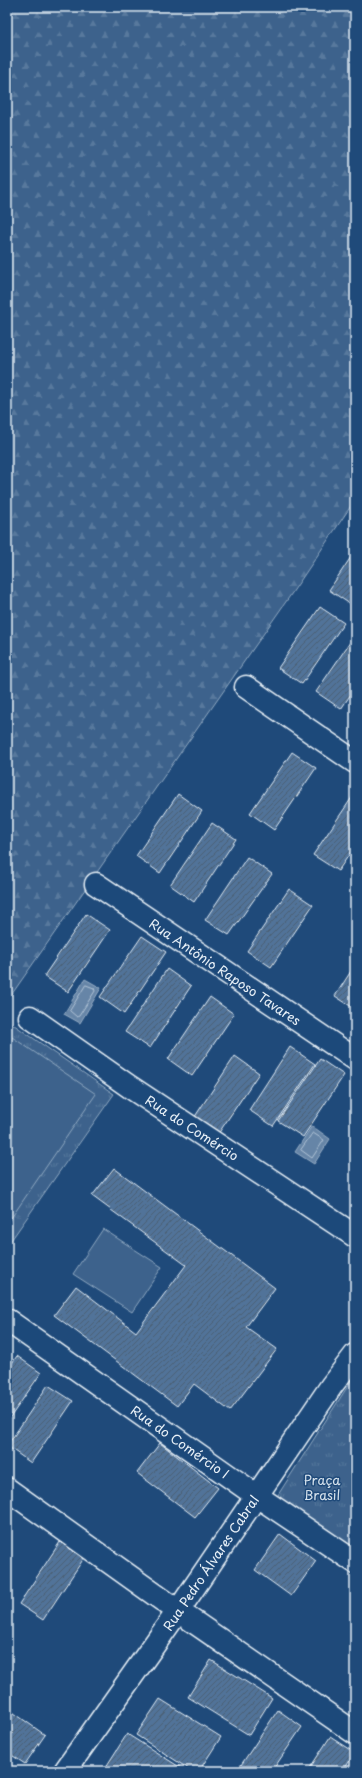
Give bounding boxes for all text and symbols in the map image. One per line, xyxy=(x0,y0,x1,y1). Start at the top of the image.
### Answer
street label: Rua Antônio Raposo Tavares xyxy=(146,914,305,1030)
street label: Rua do Comércio xyxy=(142,1090,243,1165)
street label: Rua do Comércio I xyxy=(127,1401,233,1483)
park label: Praça Brasil xyxy=(304,1470,341,1504)
street label: Rua Pedro Álvares Cabral xyxy=(158,1491,263,1634)

